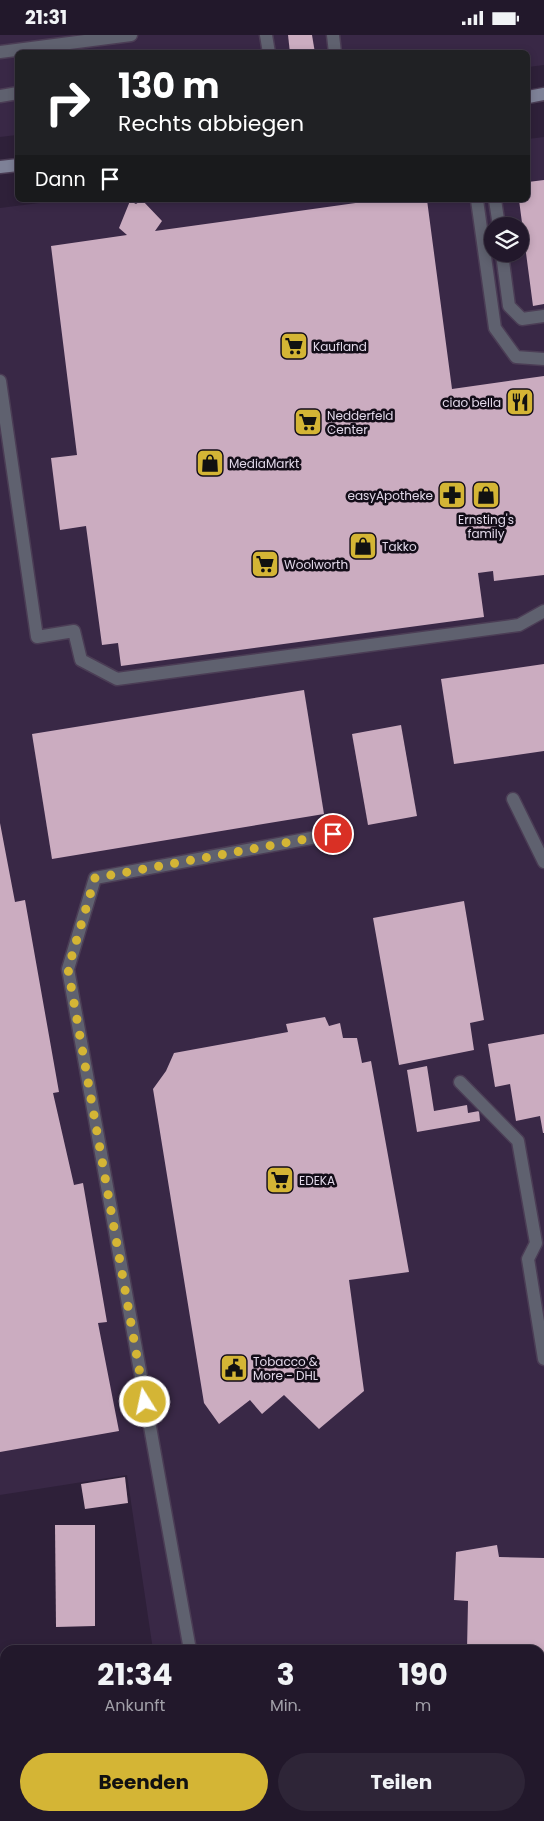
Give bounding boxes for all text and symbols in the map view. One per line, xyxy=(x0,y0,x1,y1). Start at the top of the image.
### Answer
text: 21:31 xyxy=(25,4,67,31)
text: 130 m xyxy=(118,61,220,110)
icon: right xyxy=(35,70,100,135)
text: Rechts abbiegen xyxy=(118,108,304,139)
icon: arrive xyxy=(96,165,124,193)
text: Dann xyxy=(35,166,86,193)
map controls xyxy=(484,217,529,262)
button: layers xyxy=(484,217,529,262)
supermarket icon: Kaufland xyxy=(279,331,309,361)
place label: Kaufland xyxy=(313,338,367,355)
restaurant icon: ciao bella xyxy=(505,387,535,417)
place label: ciao bella xyxy=(442,394,501,411)
supermarket icon: Nedderfeld Center xyxy=(293,407,323,437)
place label: Nedderfeld Center xyxy=(327,407,393,438)
shop icon: MediaMarkt xyxy=(195,448,225,478)
place label: MediaMarkt xyxy=(229,455,299,472)
pharmacy icon: easyApotheke xyxy=(437,480,467,510)
shop icon: Ernsting's family xyxy=(471,480,501,510)
place label: easyApotheke xyxy=(347,487,433,504)
place label: Ernsting's family xyxy=(458,511,514,542)
shop icon: Takko xyxy=(348,531,378,561)
place label: Takko xyxy=(382,538,417,555)
supermarket icon: Woolworth xyxy=(250,549,280,579)
place label: Woolworth xyxy=(284,556,348,573)
pin xyxy=(312,813,354,855)
icon: arrive xyxy=(319,820,347,848)
supermarket icon: EDEKA xyxy=(265,1165,295,1195)
place label: EDEKA xyxy=(299,1172,335,1189)
public building icon: Tobacco & More - DHL xyxy=(219,1353,249,1383)
place label: Tobacco & More - DHL xyxy=(253,1353,318,1384)
position arrow xyxy=(118,1375,170,1427)
text: 21:34 xyxy=(97,1653,173,1696)
text: 3 xyxy=(276,1653,295,1696)
text: 190 xyxy=(398,1653,448,1696)
text: Ankunft xyxy=(105,1694,165,1717)
text: Min. xyxy=(270,1694,301,1717)
text: m xyxy=(415,1694,431,1717)
button: Beenden xyxy=(20,1753,268,1811)
button: Teilen xyxy=(278,1753,525,1811)

